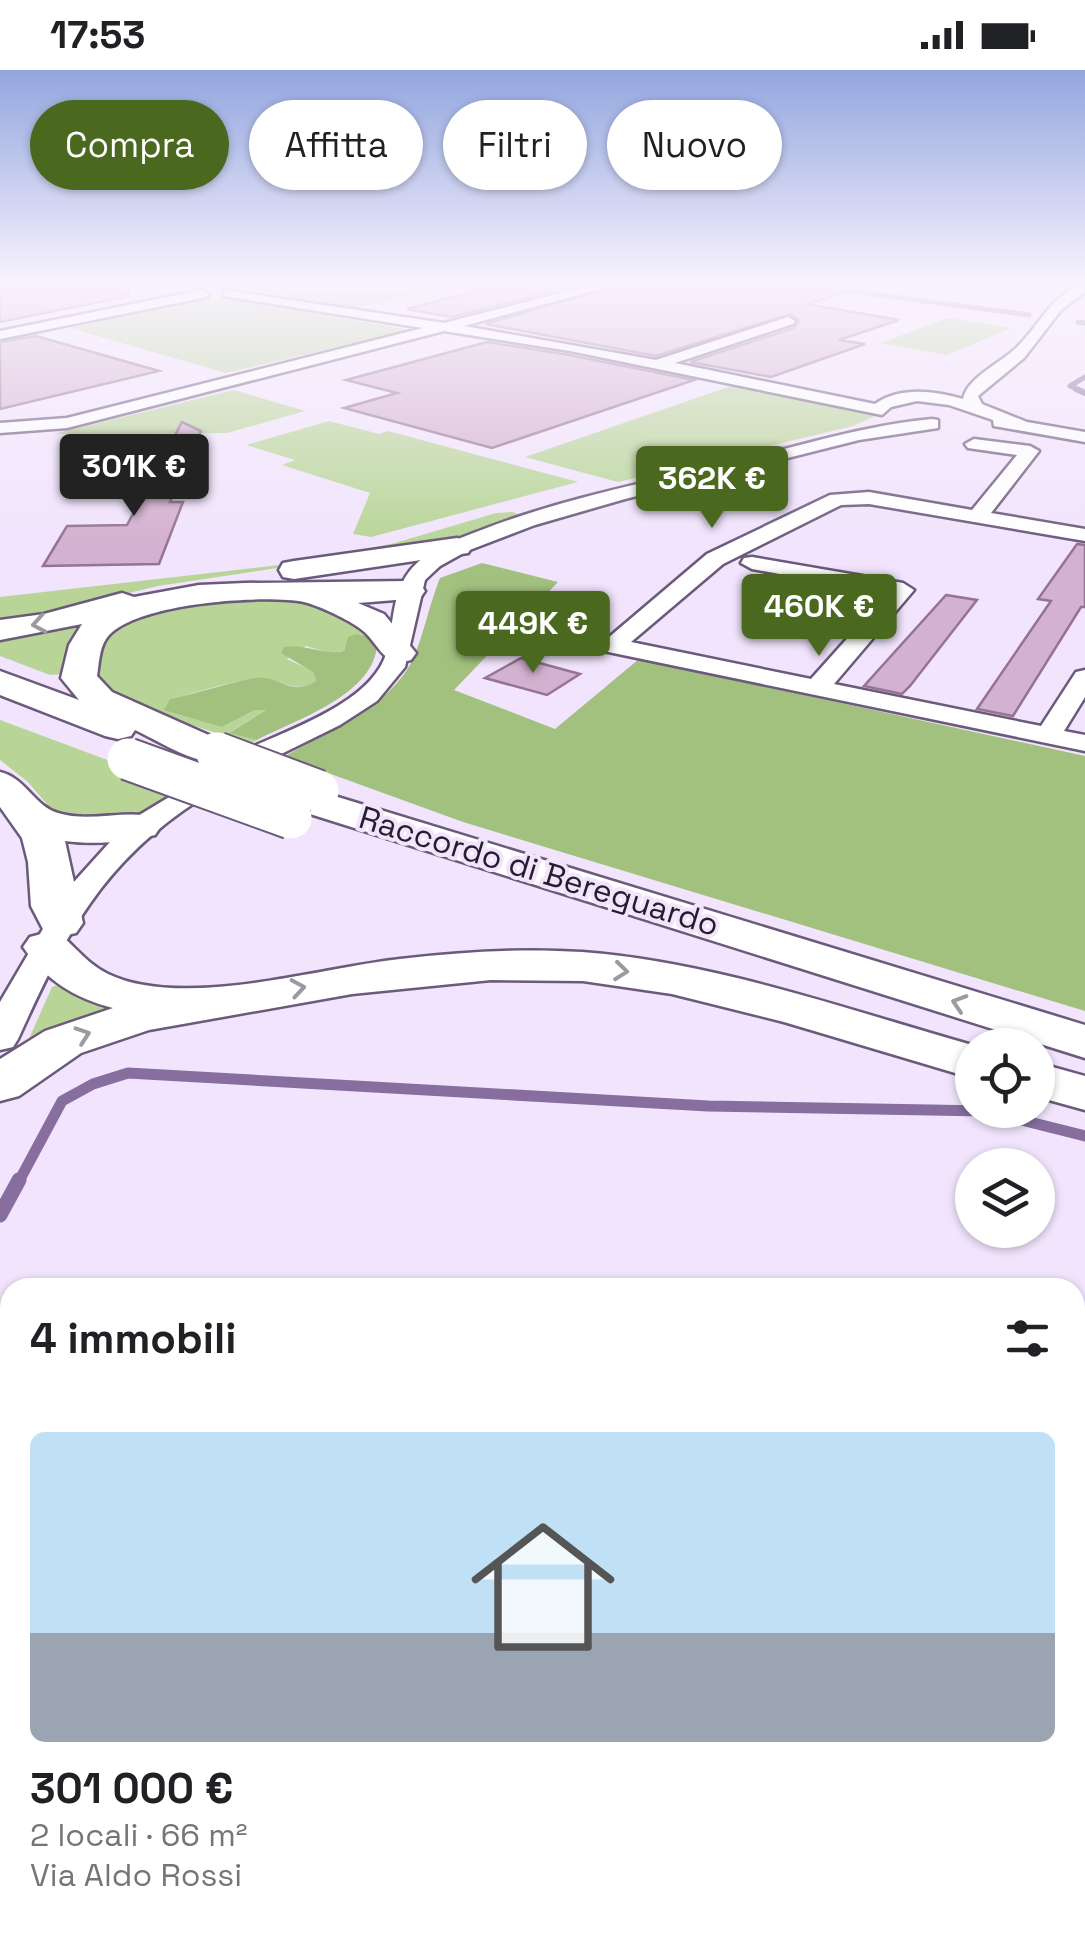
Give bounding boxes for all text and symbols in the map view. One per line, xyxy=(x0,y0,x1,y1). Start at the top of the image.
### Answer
text: 17:53 xyxy=(50,11,145,59)
chip: Compra xyxy=(30,100,229,190)
chip: Affitta xyxy=(249,100,423,190)
chip: Filtri xyxy=(443,100,587,190)
chip: Nuovo xyxy=(607,100,782,190)
pin: 301K € xyxy=(53,434,215,519)
text: 301K € xyxy=(82,446,186,486)
pin: 362K € xyxy=(631,446,793,531)
text: 362K € xyxy=(658,458,766,498)
pin: 460K € xyxy=(738,574,900,659)
text: 460K € xyxy=(764,586,874,626)
pin: 449K € xyxy=(452,591,614,676)
text: 449K € xyxy=(478,603,588,643)
one-way arrow xyxy=(31,613,48,634)
street label: Raccordo di Bereguardo xyxy=(354,797,724,945)
one-way arrow xyxy=(613,960,629,982)
one-way arrow xyxy=(289,978,306,999)
one-way arrow xyxy=(951,994,968,1014)
one-way arrow xyxy=(74,1026,91,1047)
map controls xyxy=(955,1028,1055,1248)
button: locate xyxy=(955,1028,1055,1128)
button: layers xyxy=(955,1148,1055,1248)
icon: filters xyxy=(1000,1311,1055,1366)
text: 4 immobili xyxy=(30,1312,236,1365)
icon: home xyxy=(453,1497,633,1677)
text: 301 000 € xyxy=(30,1762,233,1815)
text: 2 locali · 66 m² xyxy=(30,1815,247,1855)
text: Via Aldo Rossi xyxy=(30,1855,242,1895)

